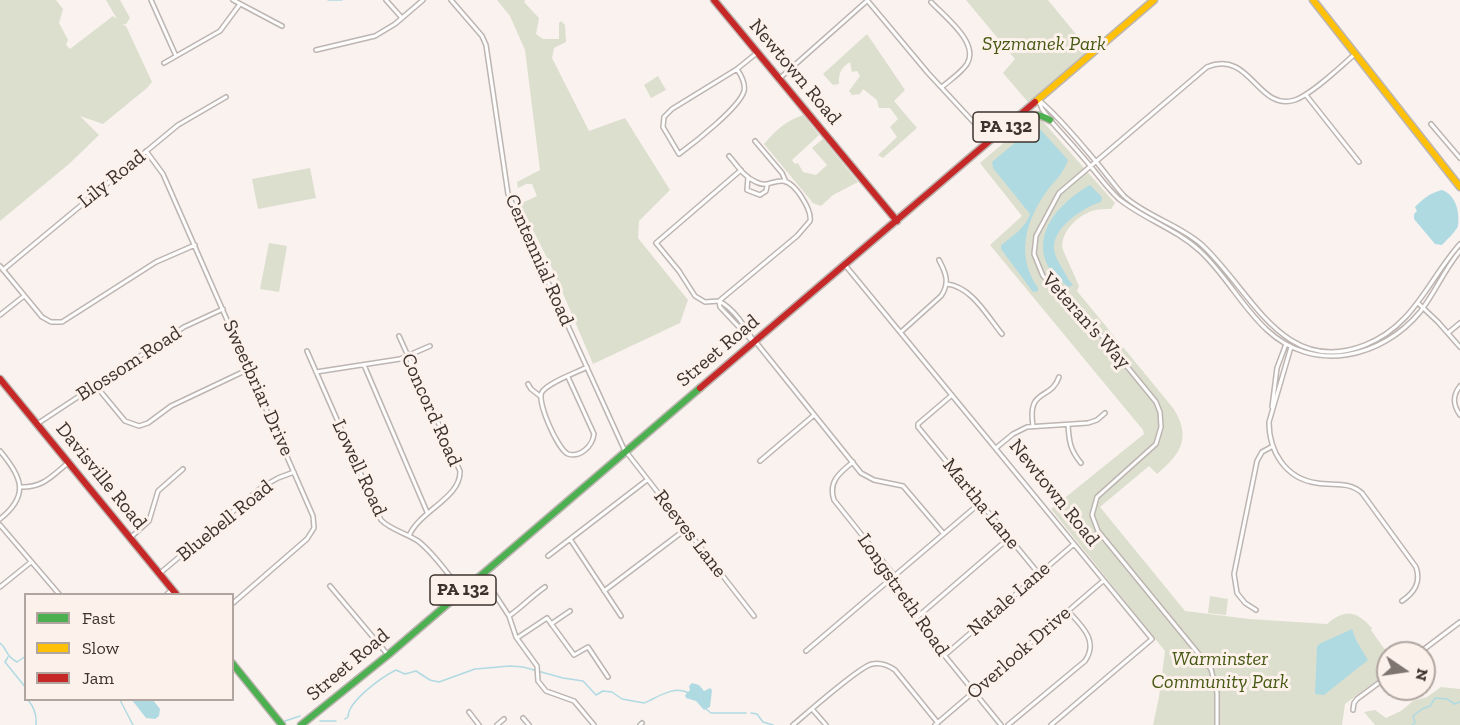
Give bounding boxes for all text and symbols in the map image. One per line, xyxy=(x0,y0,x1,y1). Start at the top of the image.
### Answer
street label: Newtown Road xyxy=(744,14,846,130)
park label: Syzmanek Park xyxy=(982,32,1106,56)
road number: PA 132 xyxy=(973,112,1039,142)
street label: Lily Road xyxy=(74,145,150,213)
street label: Centennial Road xyxy=(499,190,579,330)
street label: Veteran's Way xyxy=(1036,268,1136,374)
street label: Street Road xyxy=(672,310,764,392)
street label: Sweetbriar Drive xyxy=(217,316,299,460)
street label: Blossom Road xyxy=(72,321,186,407)
street label: Concord Road xyxy=(395,350,467,470)
street label: Lowell Road xyxy=(326,416,392,520)
street label: Davisville Road xyxy=(50,417,152,535)
street label: Newtown Road xyxy=(1004,435,1104,551)
street label: Martha Lane xyxy=(937,454,1025,554)
street label: Bluebell Road xyxy=(172,475,278,567)
street label: Reeves Lane xyxy=(648,485,732,583)
street label: Longstreth Road xyxy=(852,529,954,661)
street label: Natale Lane xyxy=(963,557,1055,641)
road number: PA 132 xyxy=(430,575,496,605)
legend xyxy=(24,593,234,701)
street label: Overlook Drive xyxy=(962,601,1076,705)
text: Fast xyxy=(82,607,115,629)
street label: Street Road xyxy=(302,624,394,706)
text: Slow xyxy=(82,637,119,659)
north arrow xyxy=(1376,641,1436,701)
park label: Warminster Community Park xyxy=(1151,647,1289,694)
text: Jam xyxy=(82,667,114,689)
text: N xyxy=(1411,667,1433,683)

